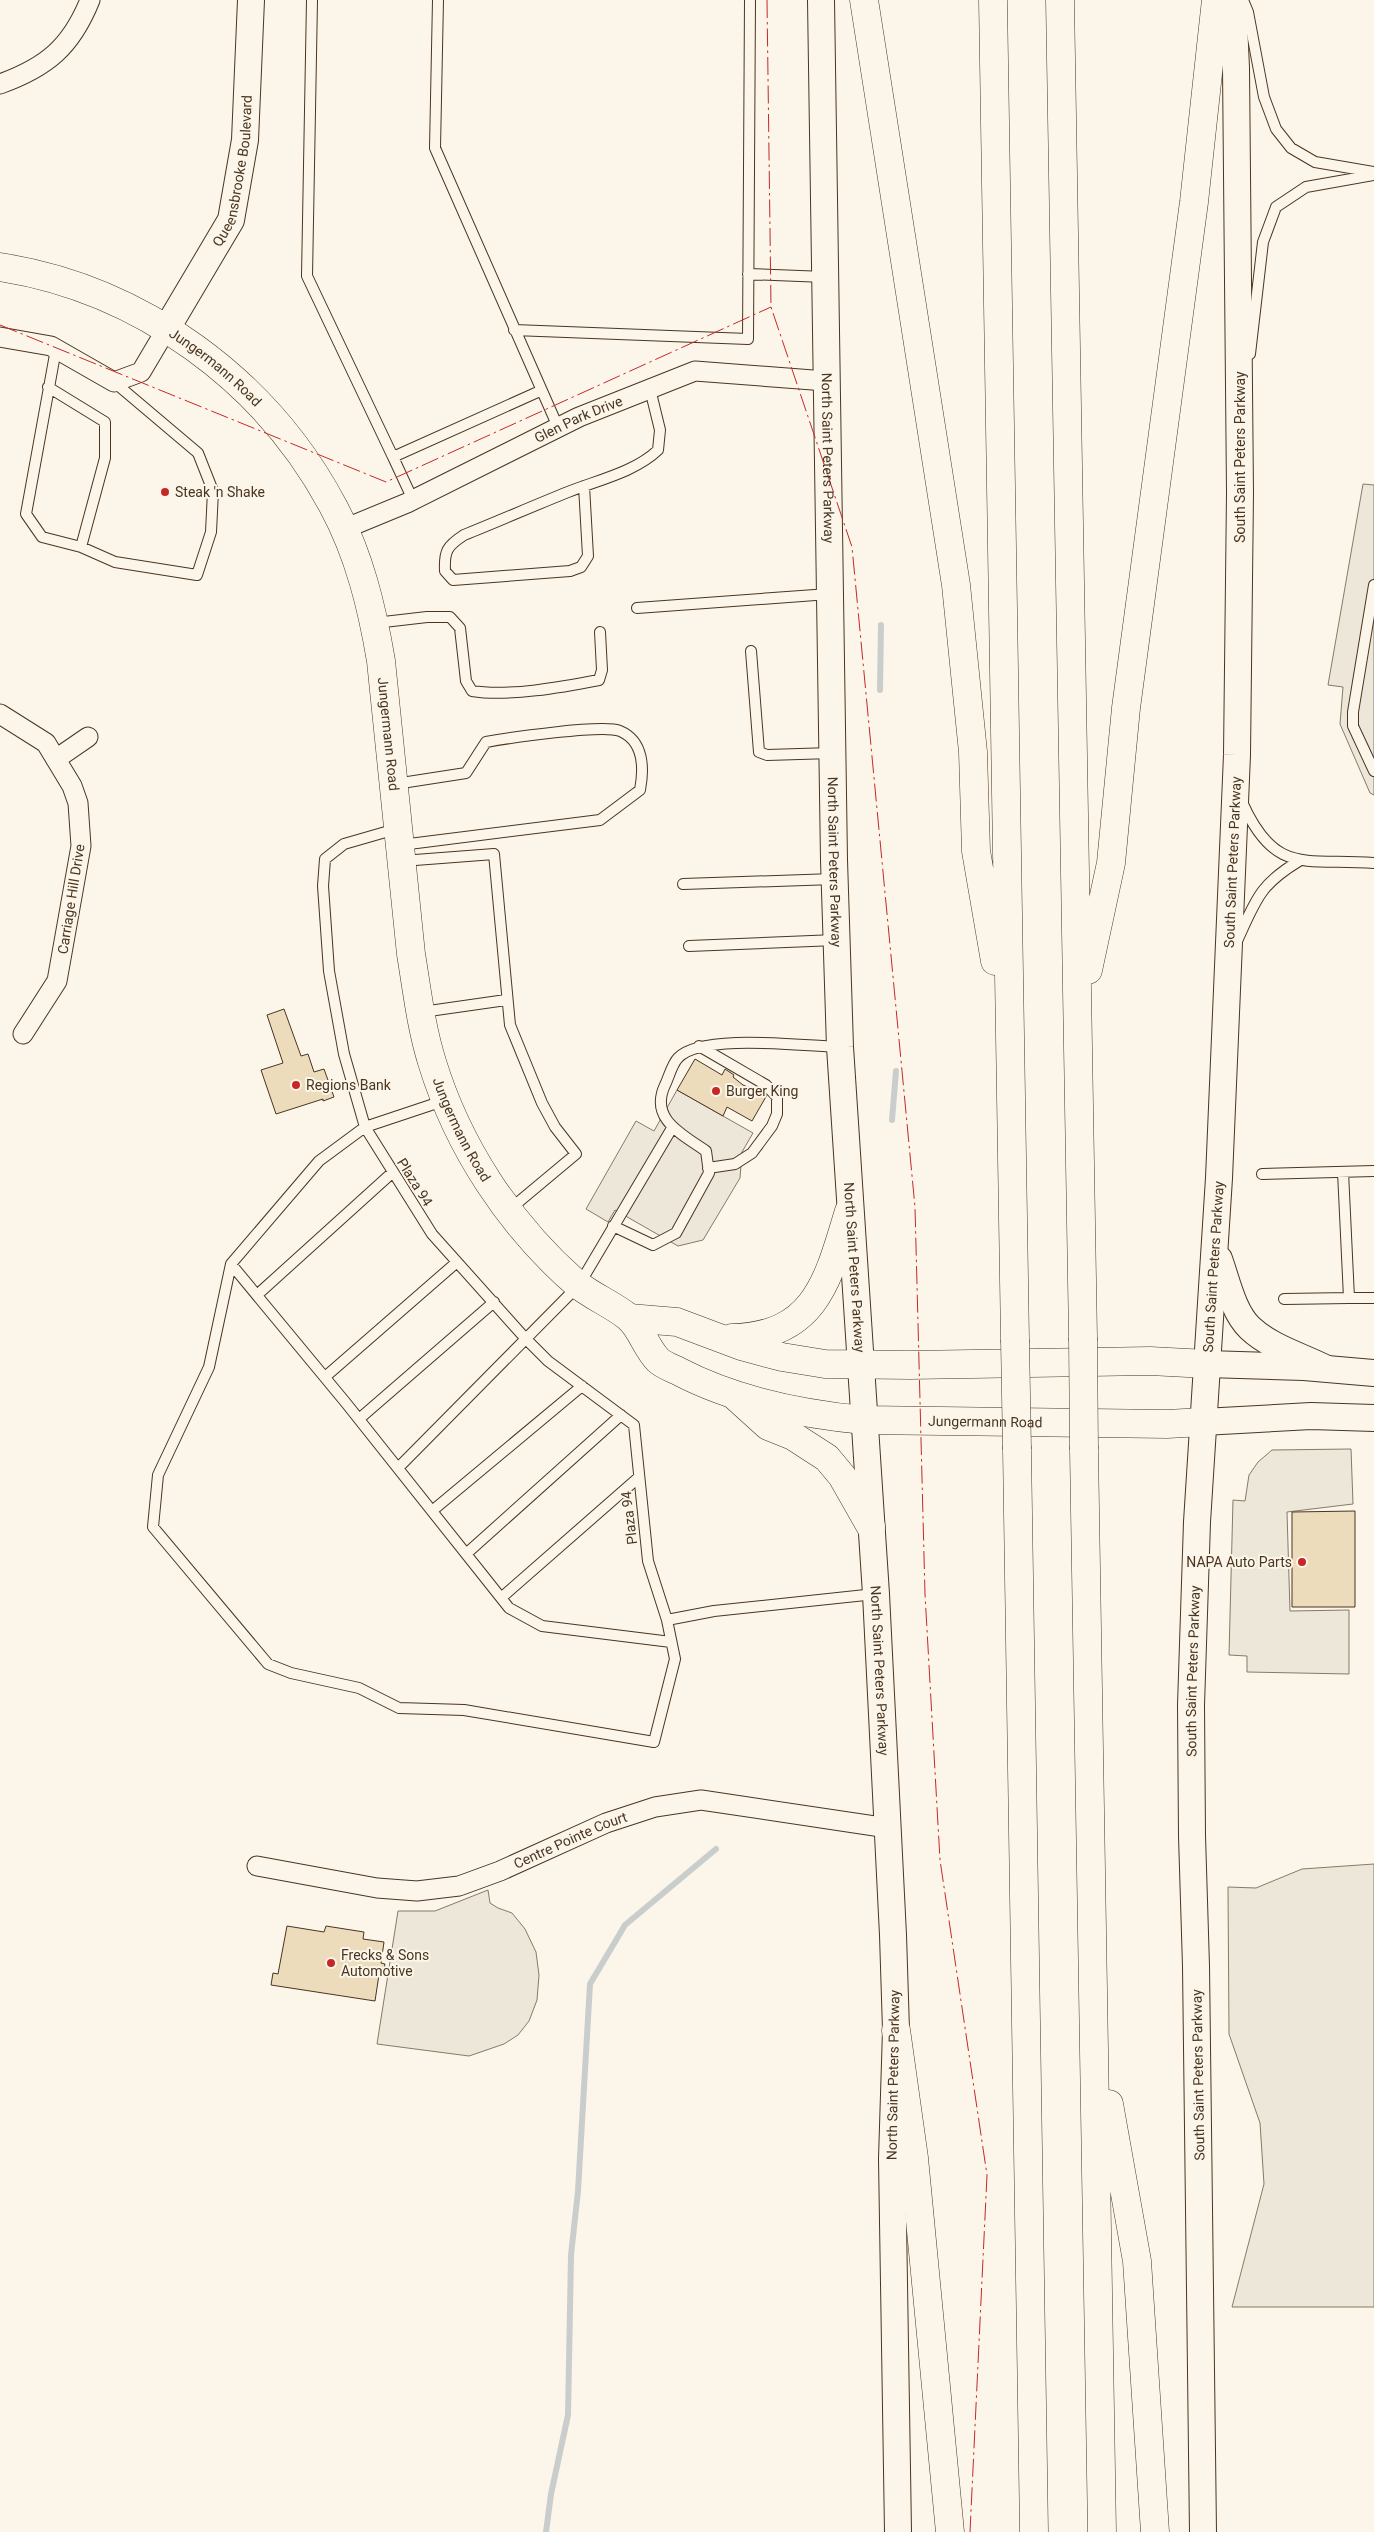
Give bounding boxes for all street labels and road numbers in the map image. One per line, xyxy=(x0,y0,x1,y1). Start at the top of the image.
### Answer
street label: Queensbrooke Boulevard xyxy=(209,95,255,249)
street label: Jungermann Road xyxy=(166,325,265,409)
street label: South Saint Peters Parkway xyxy=(1232,371,1248,543)
street label: North Saint Peters Parkway xyxy=(819,373,837,544)
street label: Glen Park Drive xyxy=(532,393,625,446)
street label: Jungermann Road xyxy=(375,676,402,792)
street label: North Saint Peters Parkway xyxy=(825,776,845,948)
street label: South Saint Peters Parkway xyxy=(1221,776,1244,948)
street label: Carriage Hill Drive xyxy=(54,843,88,955)
street label: Jungermann Road xyxy=(430,1075,494,1184)
street label: Plaza 94 xyxy=(394,1155,436,1209)
street label: South Saint Peters Parkway xyxy=(1200,1180,1227,1353)
street label: North Saint Peters Parkway xyxy=(841,1182,868,1353)
street label: Jungermann Road xyxy=(928,1413,1043,1430)
street label: Plaza 94 xyxy=(618,1490,640,1546)
street label: North Saint Peters Parkway xyxy=(867,1585,892,1757)
street label: South Saint Peters Parkway xyxy=(1183,1585,1203,1757)
street label: Centre Pointe Court xyxy=(511,1809,630,1872)
street label: North Saint Peters Parkway xyxy=(884,1989,902,2160)
street label: South Saint Peters Parkway xyxy=(1188,1989,1207,2161)

